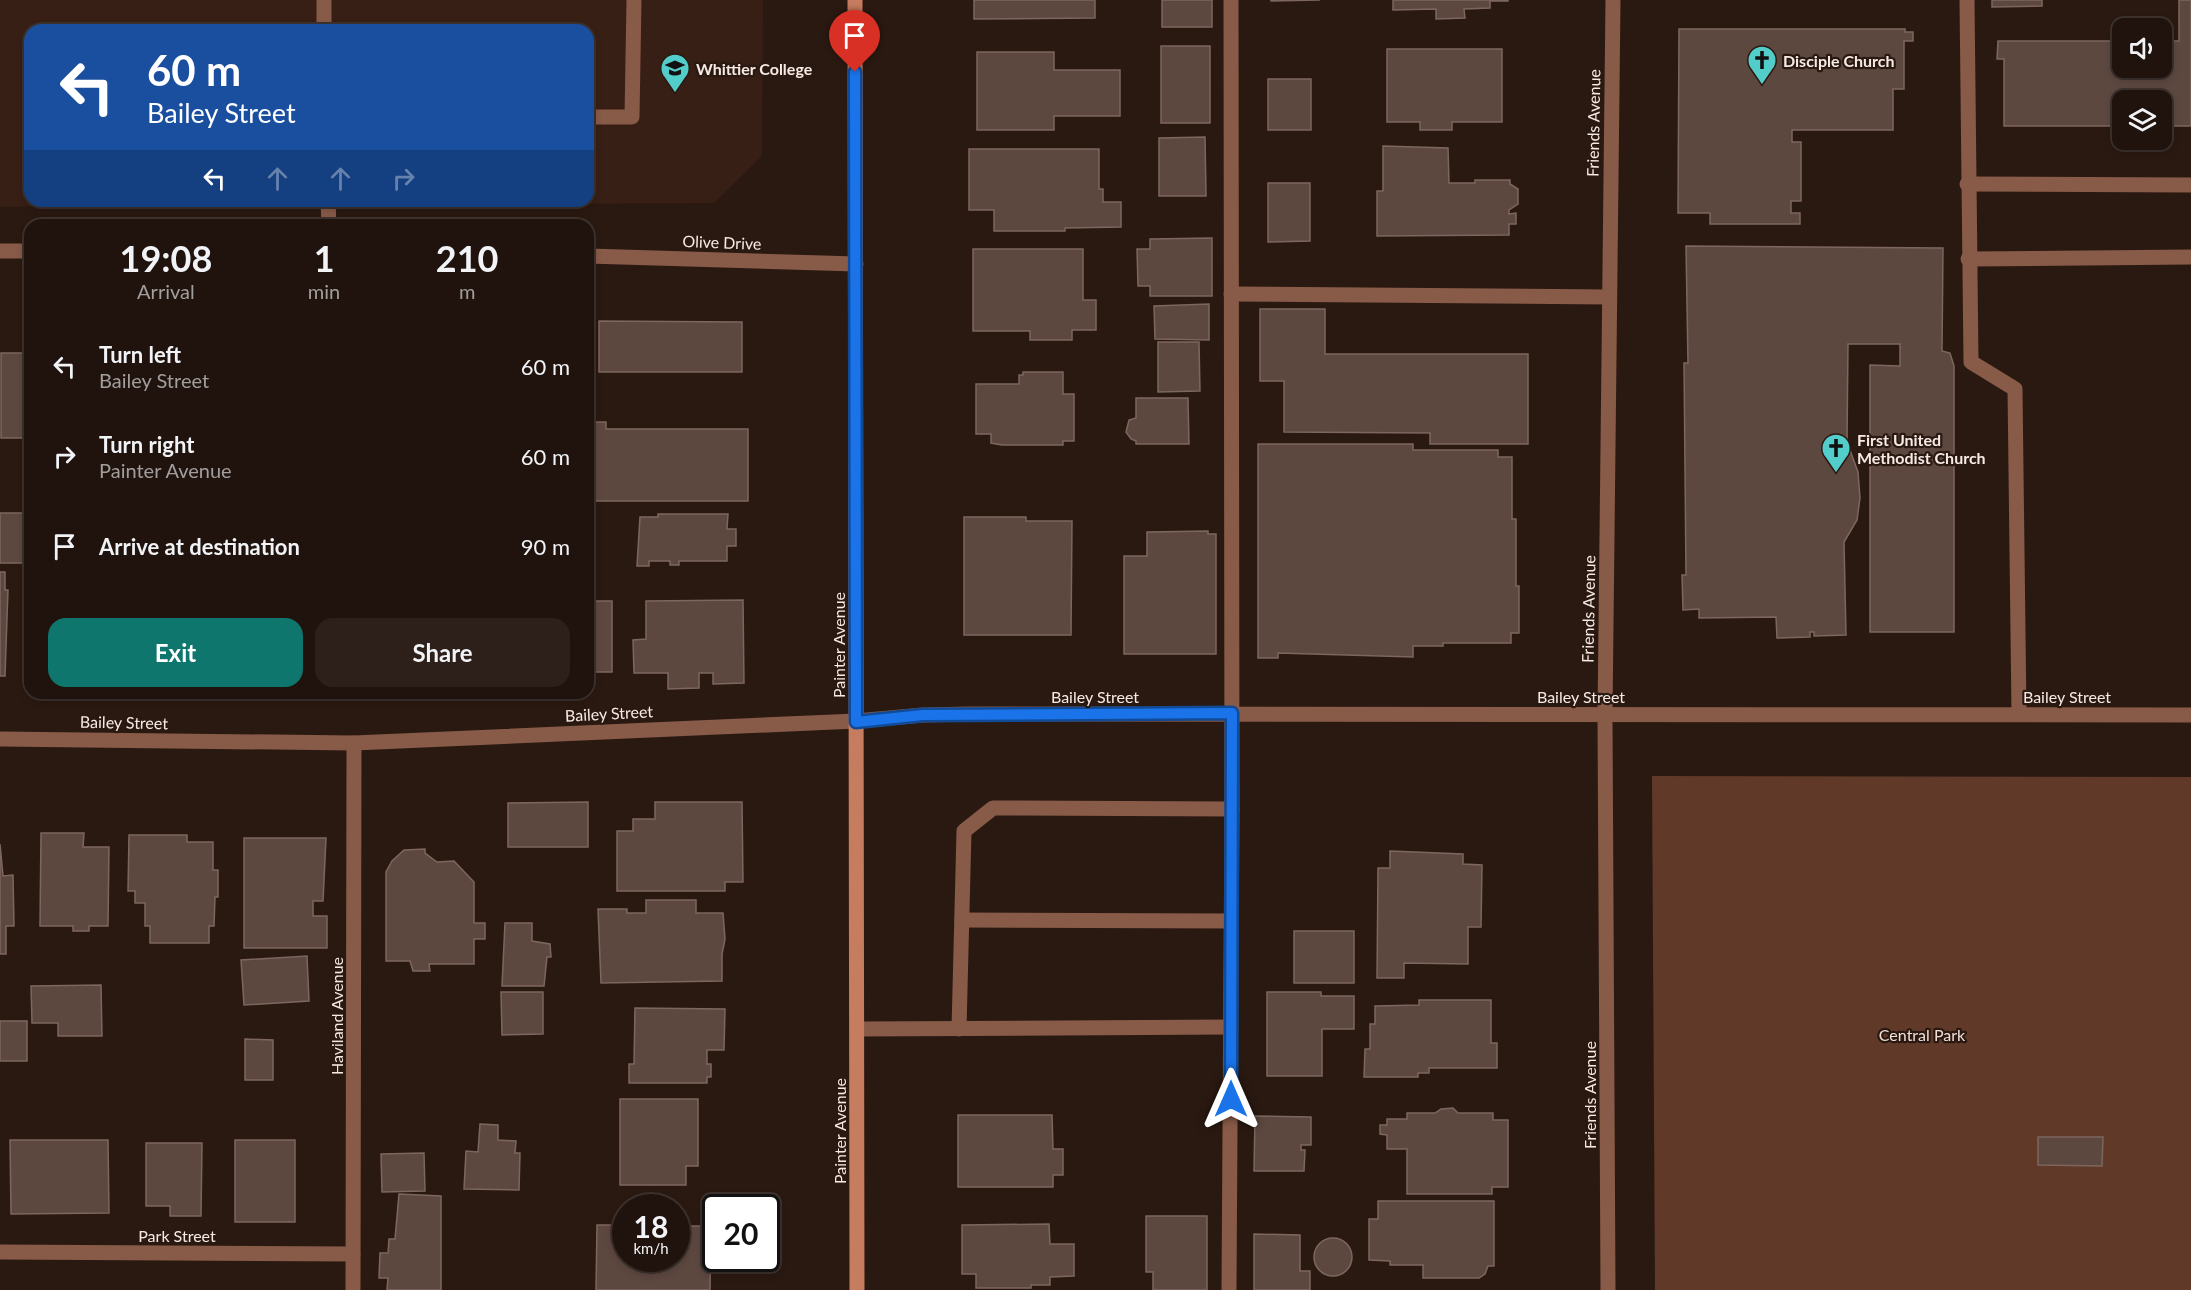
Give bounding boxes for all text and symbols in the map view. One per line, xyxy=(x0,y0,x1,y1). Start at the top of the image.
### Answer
pin xyxy=(829,10,880,72)
map controls xyxy=(2112,18,2172,150)
button: sound xyxy=(2112,18,2172,78)
icon: arrive xyxy=(838,19,871,52)
church icon: Disciple Church xyxy=(1746,44,1778,86)
text: 60 m xyxy=(147,45,241,95)
icon: left xyxy=(48,48,126,126)
place label: Disciple Church xyxy=(1783,51,1895,70)
school or university icon: Whittier College xyxy=(659,52,691,94)
place label: Whittier College xyxy=(696,59,813,78)
street label: Friends Avenue xyxy=(1583,69,1603,177)
button: layers xyxy=(2112,90,2172,150)
text: Bailey Street xyxy=(147,96,296,129)
icon: left xyxy=(198,162,231,195)
icon: ahead xyxy=(261,162,294,195)
icon: ahead xyxy=(324,162,357,195)
icon: right xyxy=(387,162,420,195)
street label: Olive Drive xyxy=(682,231,762,253)
text: 19:08 xyxy=(120,236,212,280)
text: 1 xyxy=(314,236,335,280)
text: 210 xyxy=(436,236,498,280)
text: Arrival xyxy=(137,279,195,303)
text: min xyxy=(308,279,340,303)
text: m xyxy=(459,279,475,303)
text: Turn left xyxy=(99,341,181,368)
icon: left xyxy=(48,350,81,383)
text: 60 m xyxy=(521,353,570,380)
text: Bailey Street xyxy=(99,368,209,392)
place label: First United Methodist Church xyxy=(1857,430,1986,467)
text: Turn right xyxy=(99,431,194,458)
church icon: First United Methodist Church xyxy=(1820,432,1852,474)
icon: right xyxy=(48,440,81,473)
text: 60 m xyxy=(521,443,570,470)
text: Painter Avenue xyxy=(99,458,232,482)
icon: arrive xyxy=(48,530,81,563)
text: Arrive at destination xyxy=(99,533,300,560)
text: 90 m xyxy=(521,533,570,560)
street label: Friends Avenue xyxy=(1578,555,1598,663)
street label: Painter Avenue xyxy=(829,592,848,698)
button: Exit xyxy=(48,618,303,687)
button: Share xyxy=(315,618,570,687)
street label: Bailey Street xyxy=(1051,687,1139,706)
street label: Bailey Street xyxy=(1537,687,1625,706)
street label: Bailey Street xyxy=(2023,687,2111,706)
street label: Bailey Street xyxy=(565,701,654,725)
street label: Bailey Street xyxy=(80,712,168,732)
street label: Haviland Avenue xyxy=(327,957,346,1075)
park label: Central Park xyxy=(1879,1025,1966,1044)
street label: Friends Avenue xyxy=(1580,1041,1599,1149)
position arrow xyxy=(1199,1067,1263,1131)
street label: Painter Avenue xyxy=(830,1078,849,1184)
speed limit sign: 20 xyxy=(702,1194,780,1272)
text: 18 xyxy=(634,1208,668,1244)
street label: Park Street xyxy=(138,1226,216,1245)
text: km/h xyxy=(633,1239,669,1257)

